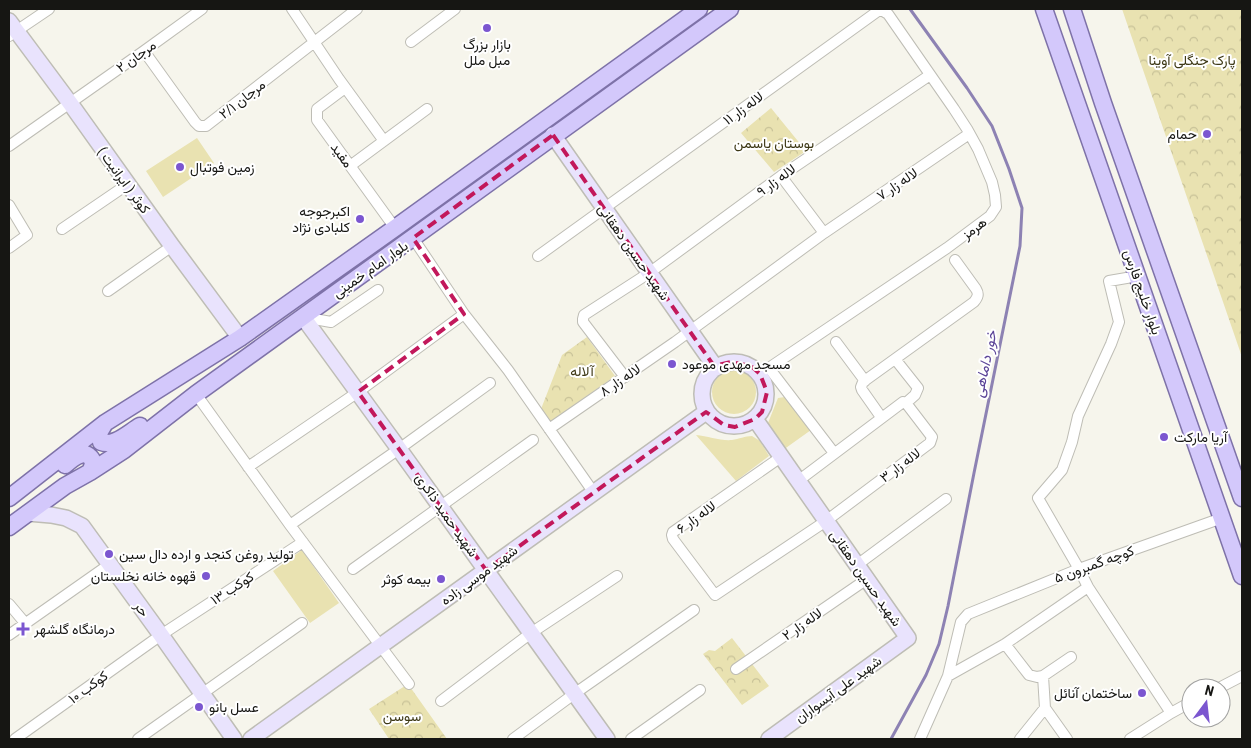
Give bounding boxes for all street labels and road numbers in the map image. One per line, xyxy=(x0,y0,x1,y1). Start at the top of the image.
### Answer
street label: مرجان ۲ xyxy=(113,37,160,76)
street label: مرجان ۲/۱ xyxy=(216,76,269,123)
street label: لاله زار ۱۱ xyxy=(720,88,767,129)
street label: مفید xyxy=(328,139,356,171)
street label: کوثر ( ایرانیت ) xyxy=(94,144,154,217)
street label: لاله زار ۹ xyxy=(753,161,799,200)
street label: لاله زار ۷ xyxy=(874,165,921,204)
street label: شهید حسین دهقانی xyxy=(594,201,673,304)
street label: هرمز xyxy=(958,213,990,244)
street label: بلوار امام خمینی xyxy=(329,237,411,302)
street label: بلوار خلیج فارس xyxy=(1118,247,1165,338)
street label: لاله زار ۸ xyxy=(597,361,644,400)
street label: لاله زار ۳ xyxy=(876,445,924,486)
street label: شهید حمید ذاکری xyxy=(411,470,482,560)
street label: لاله زار ۶ xyxy=(673,497,719,537)
street label: شهید حسین دهقانی xyxy=(826,527,905,630)
street label: شهید موسی زاده xyxy=(437,542,521,609)
street label: کوچه گمبرون ۵ xyxy=(1052,542,1137,588)
street label: کوکب ۱۳ xyxy=(207,568,257,609)
street label: حر xyxy=(130,598,153,620)
street label: لاله زار ۲ xyxy=(779,605,826,644)
street label: شهید علی آبسواران xyxy=(792,652,885,727)
street label: کوکب ۱۰ xyxy=(65,667,111,707)

